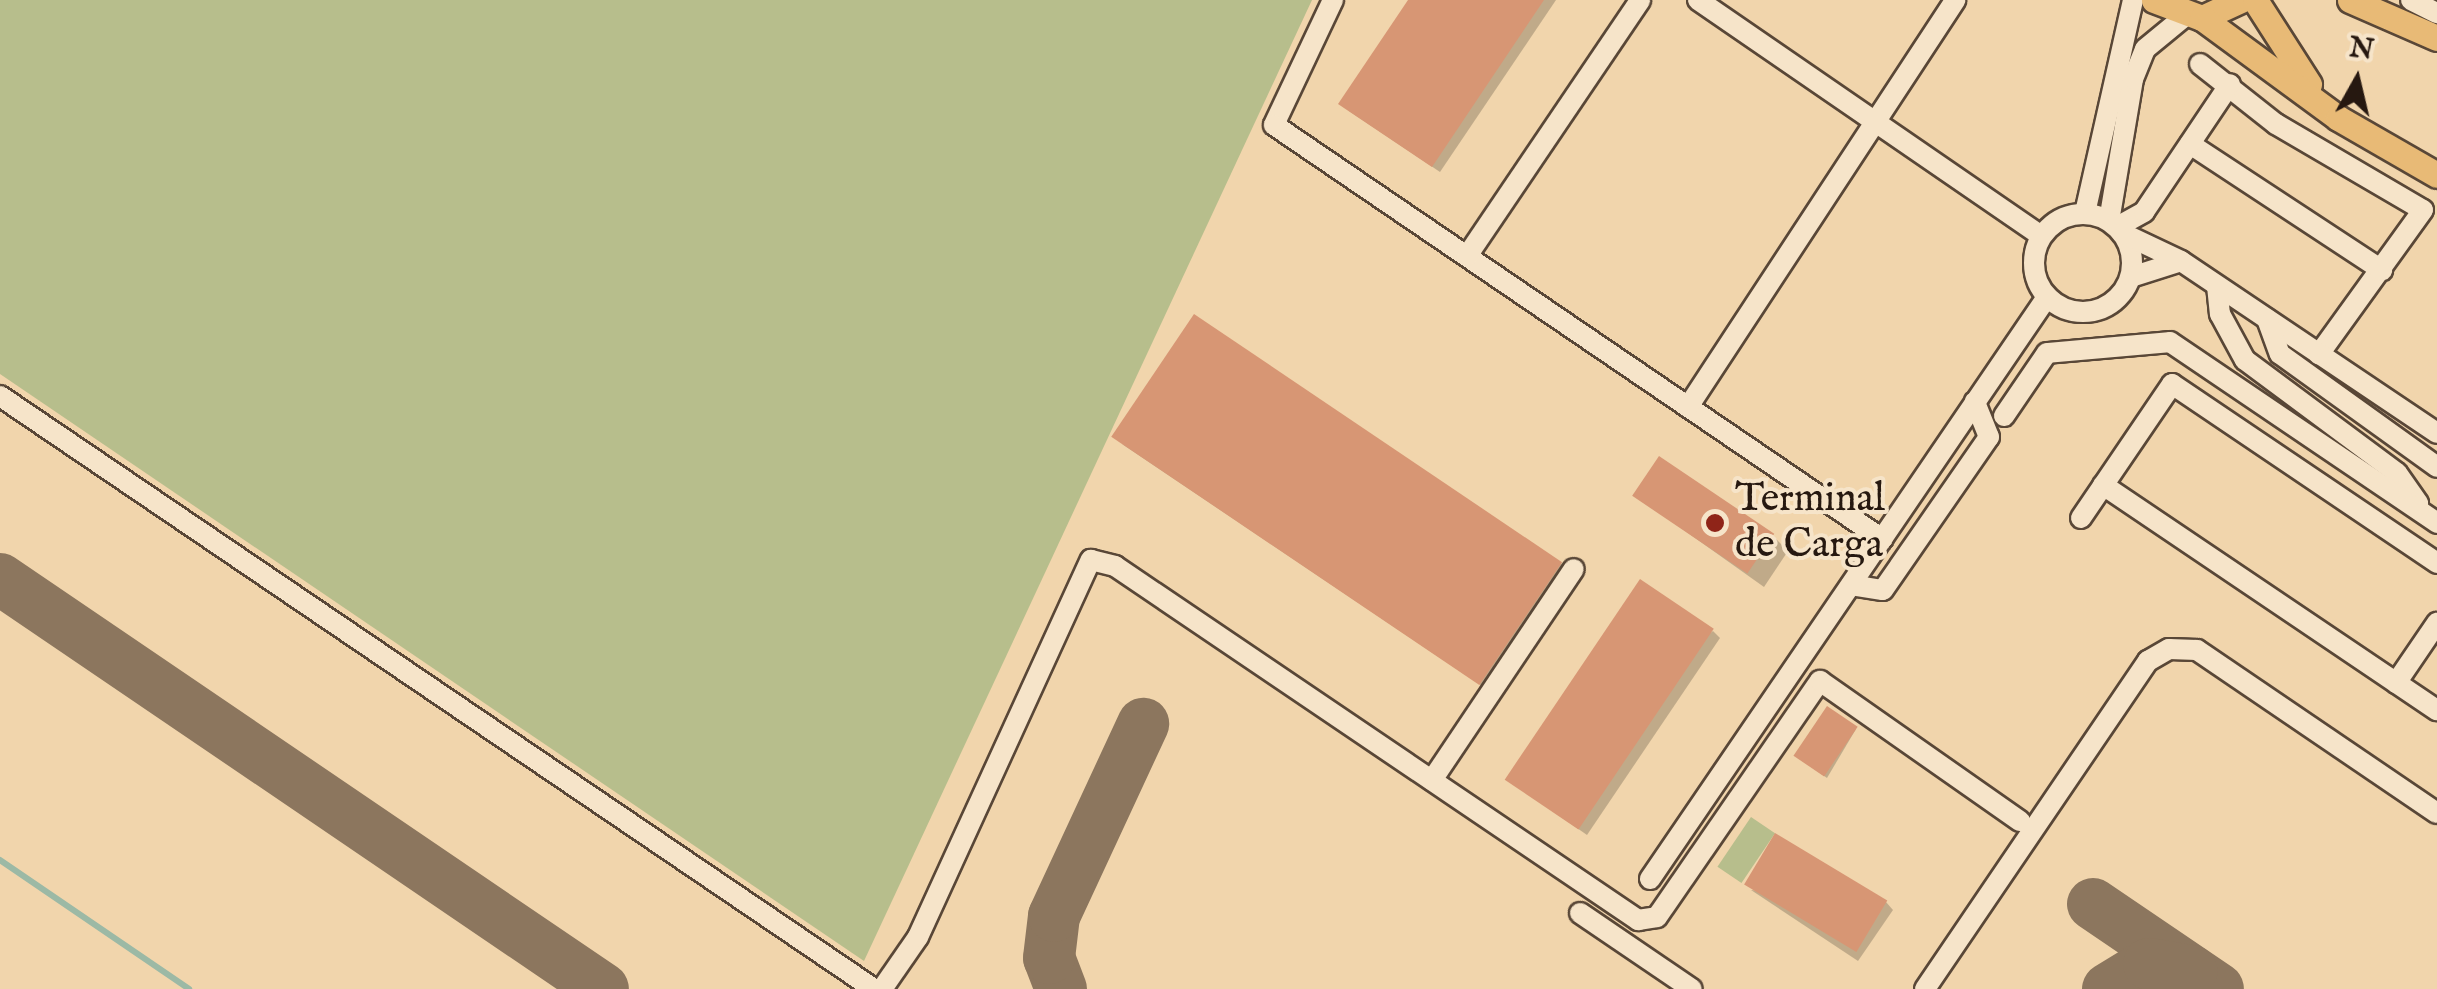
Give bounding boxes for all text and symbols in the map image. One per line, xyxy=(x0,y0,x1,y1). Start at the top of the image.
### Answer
north arrow xyxy=(2307,30,2407,130)
text: N xyxy=(2347,31,2376,69)
place label: Terminal de Carga xyxy=(1735,476,1885,570)
marker: Terminal de Carga xyxy=(1704,512,1726,534)

